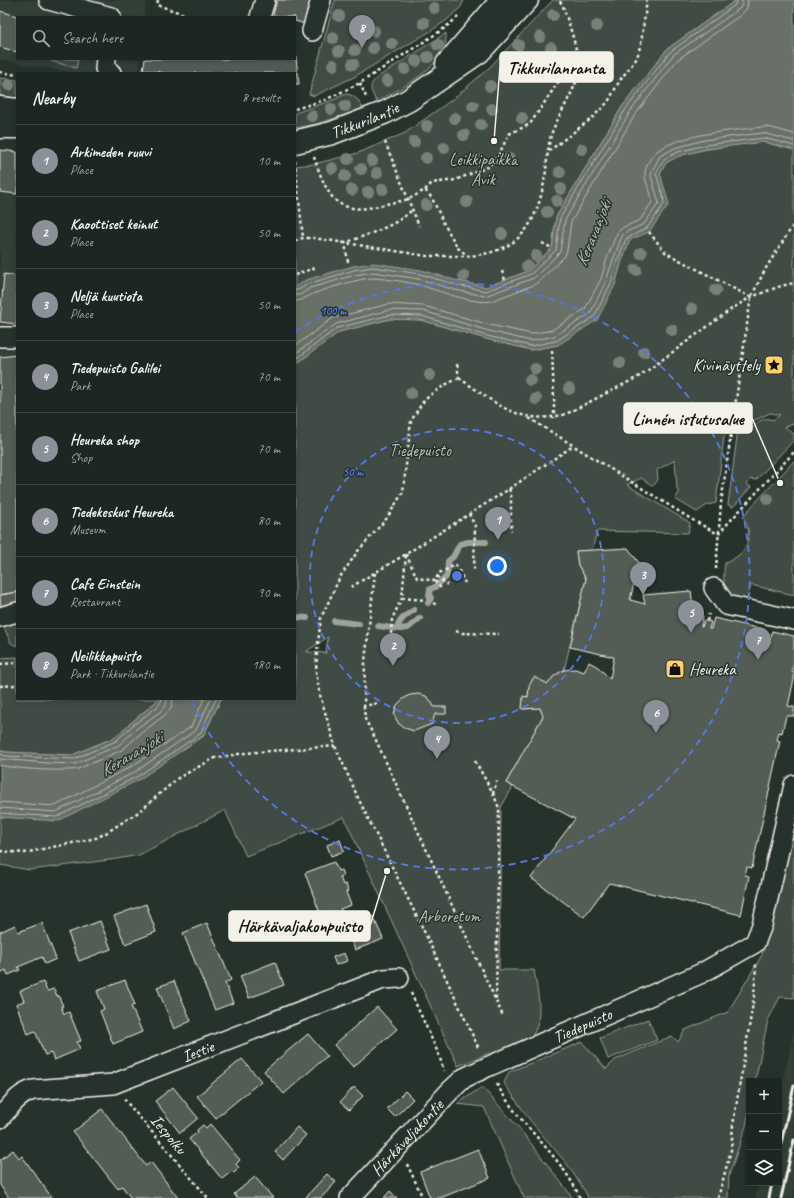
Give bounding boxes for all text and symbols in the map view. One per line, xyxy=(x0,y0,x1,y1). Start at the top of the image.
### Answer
pin: 8 xyxy=(349,15,375,48)
search box xyxy=(16,16,296,60)
icon: search xyxy=(30,27,52,49)
text: Search here xyxy=(62,29,123,48)
callout: Tikkurilanranta xyxy=(500,52,613,82)
text: Tikkurilanranta xyxy=(507,57,606,79)
text: Nearby xyxy=(32,88,75,109)
text: 8 results xyxy=(242,90,280,106)
street label: Tikkurilantie xyxy=(328,97,404,144)
text: Arkimeden ruuvi xyxy=(70,143,151,162)
park label: Leikkipaikka Åvik xyxy=(449,149,519,190)
text: 1 xyxy=(42,153,48,169)
text: 10 m xyxy=(258,153,280,169)
text: Place xyxy=(70,162,93,178)
water label: Keravanjoki xyxy=(570,193,618,269)
text: Kaoottiset keinut xyxy=(70,215,157,234)
text: 2 xyxy=(42,225,48,241)
text: 50 m xyxy=(258,225,280,241)
text: Place xyxy=(70,234,93,250)
text: Neljä kuutiota xyxy=(70,287,142,306)
text: 3 xyxy=(42,297,48,313)
text: 50 m xyxy=(258,297,280,313)
text: 100 m xyxy=(320,303,347,319)
text: Place xyxy=(70,306,93,322)
place icon: Kivinäyttely xyxy=(763,354,785,376)
place label: Kivinäyttely xyxy=(693,355,761,376)
text: Tiedepuisto Galilei xyxy=(70,359,160,378)
text: 4 xyxy=(42,369,48,385)
text: 70 m xyxy=(258,369,280,385)
text: Park xyxy=(70,378,91,394)
callout: Linnén istutusalue xyxy=(624,403,752,433)
text: Linnén istutusalue xyxy=(632,408,746,430)
text: Heureka shop xyxy=(70,431,139,450)
park label: Tiedepuisto xyxy=(389,440,452,461)
text: 5 xyxy=(42,441,48,457)
text: 70 m xyxy=(258,441,280,457)
text: Shop xyxy=(70,450,92,466)
text: 50 m xyxy=(343,464,364,480)
text: Tiedekeskus Heureka xyxy=(70,503,173,522)
pin: 1 xyxy=(485,507,511,540)
text: 6 xyxy=(42,513,48,529)
text: 80 m xyxy=(258,513,280,529)
text: Museum xyxy=(70,522,105,538)
your location xyxy=(487,556,507,576)
pin: 3 xyxy=(630,562,656,595)
centre of rings xyxy=(450,569,464,583)
text: Cafe Einstein xyxy=(70,575,140,594)
text: 7 xyxy=(42,585,48,601)
text: 90 m xyxy=(258,585,280,601)
text: Restaurant xyxy=(70,594,120,610)
pin: 5 xyxy=(678,600,704,633)
pin: 7 xyxy=(745,627,771,660)
pin: 2 xyxy=(380,633,406,666)
text: Neilikkapuisto xyxy=(70,647,141,666)
text: 8 xyxy=(42,657,48,673)
text: 180 m xyxy=(252,657,280,673)
shop icon: Heureka xyxy=(664,658,686,680)
place label: Heureka xyxy=(689,659,737,680)
text: Park · Tikkurilantie xyxy=(70,666,154,682)
pin: 6 xyxy=(643,700,669,733)
water label: Keravanjoki xyxy=(96,724,170,781)
pin: 4 xyxy=(424,726,450,759)
park label: Arboretum xyxy=(418,906,482,927)
callout: Härkävaljakonpuisto xyxy=(229,911,370,941)
text: Härkävaljakonpuisto xyxy=(238,915,364,937)
street label: Tiedepuisto xyxy=(550,1003,616,1048)
street label: Iestie xyxy=(179,1035,218,1067)
map controls xyxy=(746,1078,782,1186)
button: + xyxy=(746,1078,782,1114)
street label: Härkävaljakontie xyxy=(366,1094,449,1180)
street label: Iespolku xyxy=(146,1110,192,1160)
button: − xyxy=(746,1114,782,1150)
button: layers xyxy=(746,1150,782,1186)

